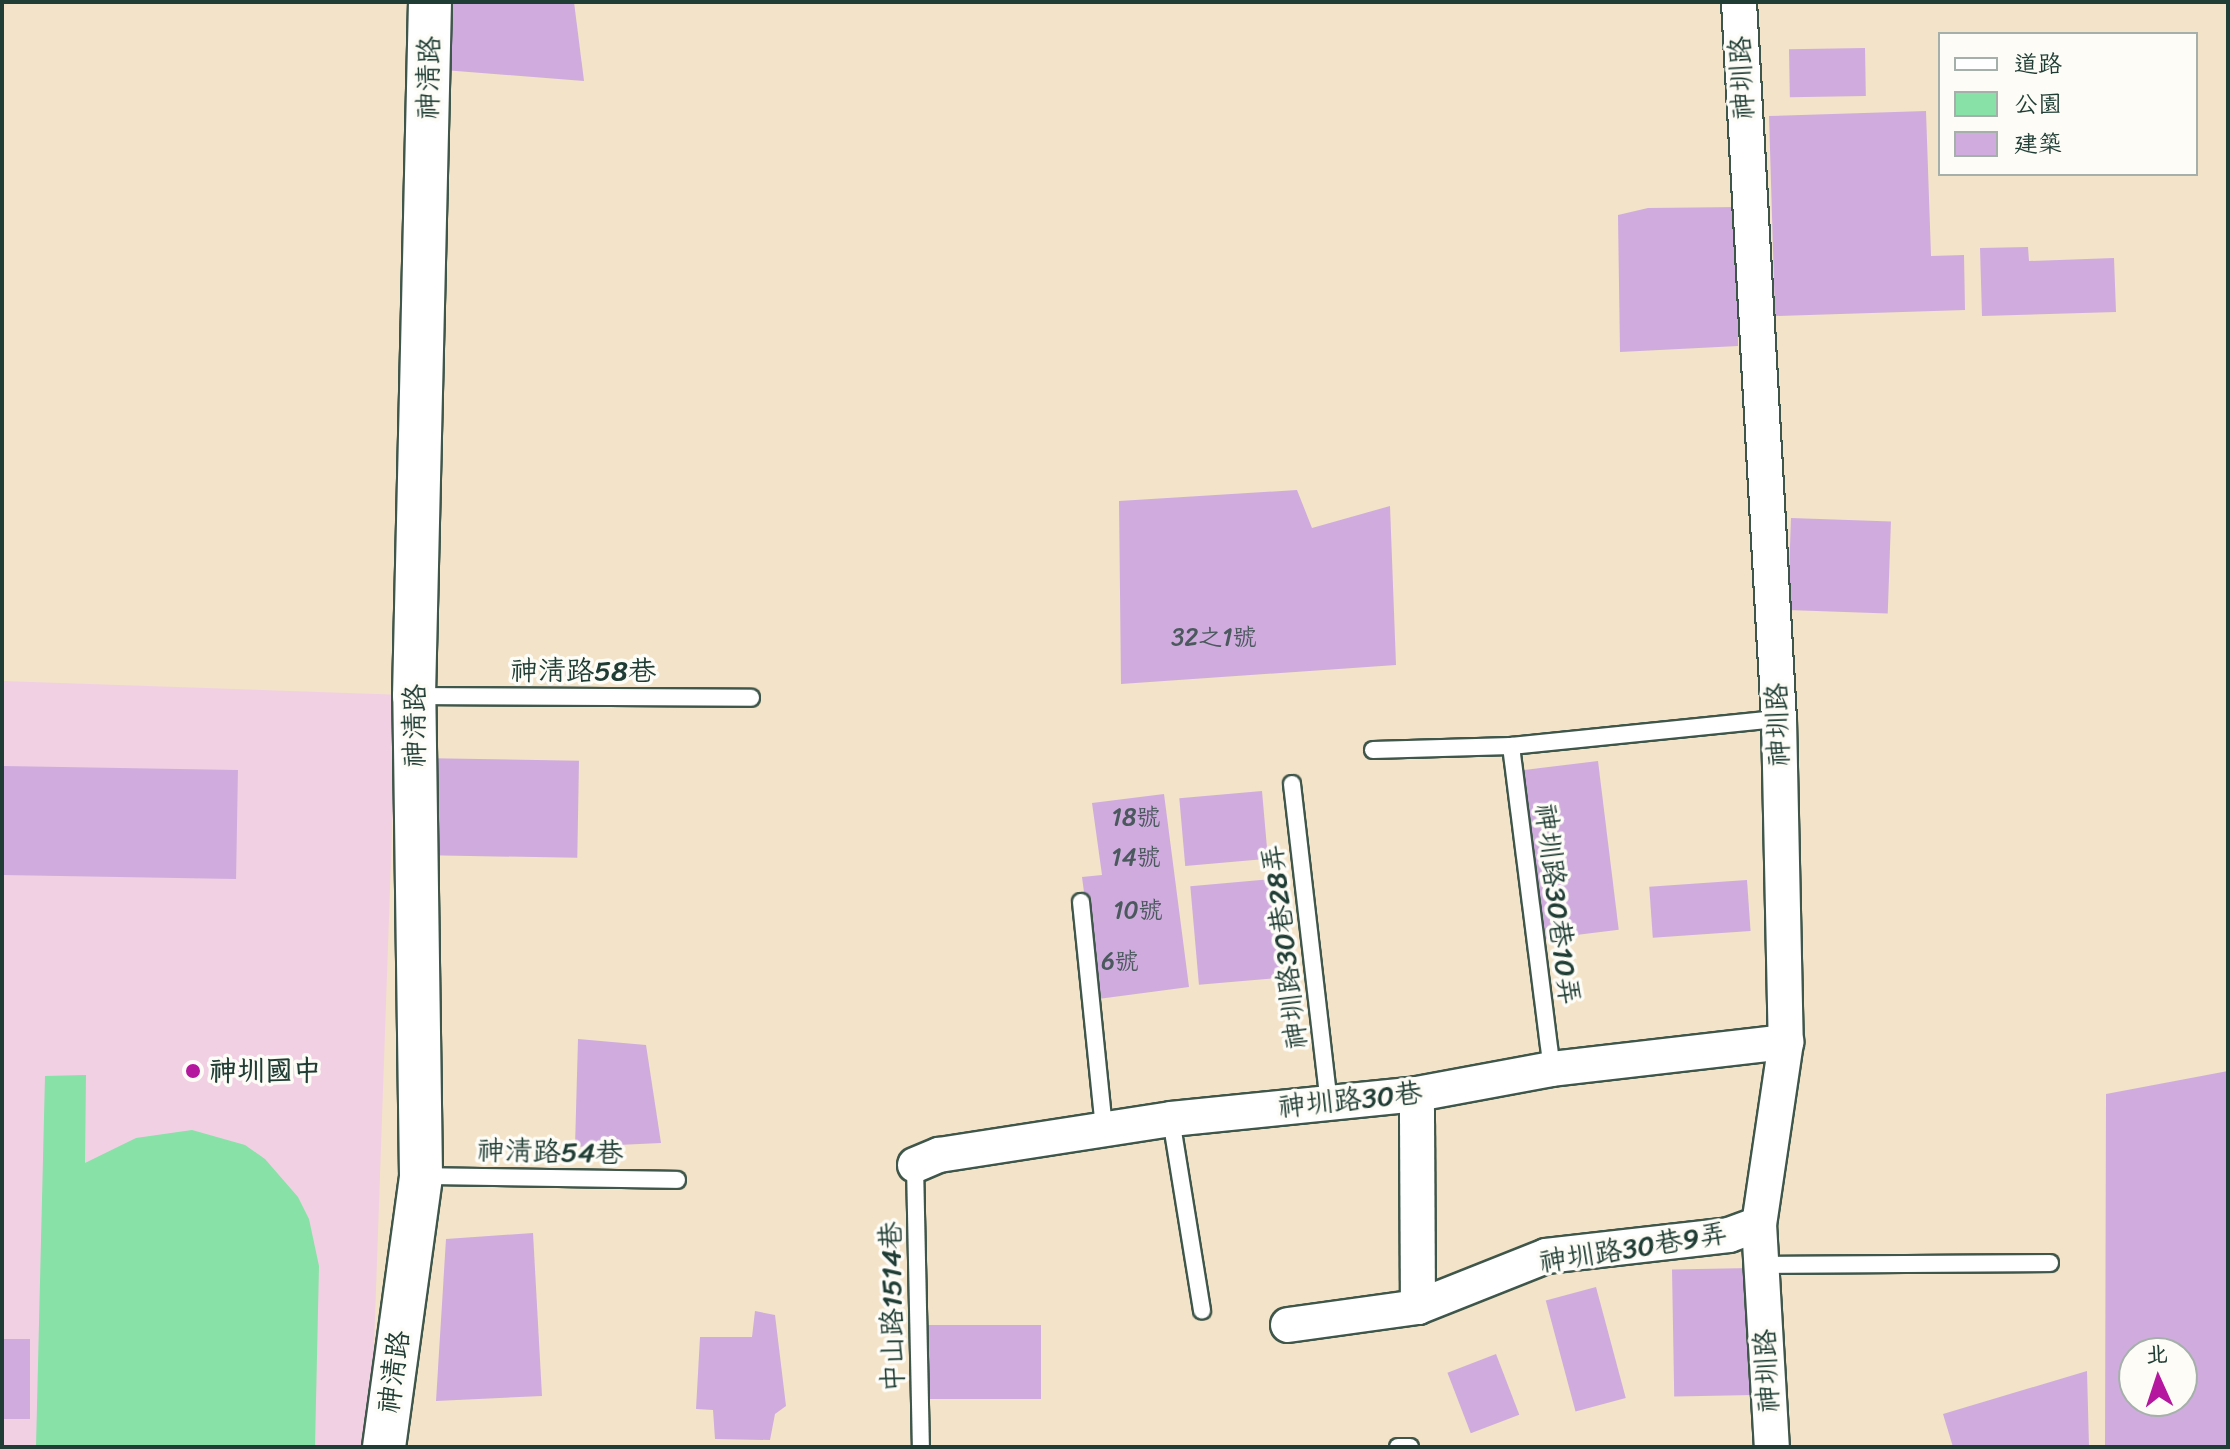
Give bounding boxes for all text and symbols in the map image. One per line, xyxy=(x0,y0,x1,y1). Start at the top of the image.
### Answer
legend xyxy=(1938,32,2198,176)
street label: 神圳路 xyxy=(1723,35,1761,121)
street label: 神清路 xyxy=(411,36,447,120)
text: 道路 xyxy=(2014,43,2062,85)
text: 公園 xyxy=(2014,83,2062,125)
text: 建築 xyxy=(2014,123,2062,165)
house number: 32之1號 xyxy=(1171,624,1257,652)
street label: 神清路58巷 xyxy=(510,654,656,688)
street label: 神圳路 xyxy=(1760,682,1796,768)
street label: 神清路 xyxy=(398,684,432,768)
street label: 神圳路30巷10弄 xyxy=(1528,801,1586,1007)
house number: 18號 xyxy=(1112,804,1160,832)
street label: 神圳路30巷28弄 xyxy=(1256,843,1314,1051)
house number: 14號 xyxy=(1111,844,1161,872)
house number: 10號 xyxy=(1113,897,1163,925)
house number: 6號 xyxy=(1101,948,1139,976)
place label: 神圳國中 xyxy=(209,1054,321,1088)
marker: 神圳國中 xyxy=(184,1062,202,1080)
street label: 神圳路30巷 xyxy=(1276,1076,1424,1124)
street label: 神清路54巷 xyxy=(476,1134,624,1170)
street label: 神圳路30巷9弄 xyxy=(1536,1217,1730,1279)
street label: 中山路1514巷 xyxy=(874,1221,910,1393)
street label: 神清路 xyxy=(372,1328,416,1416)
street label: 神圳路 xyxy=(1748,1328,1786,1414)
text: 北 xyxy=(2145,1334,2169,1375)
north arrow xyxy=(2118,1337,2198,1417)

